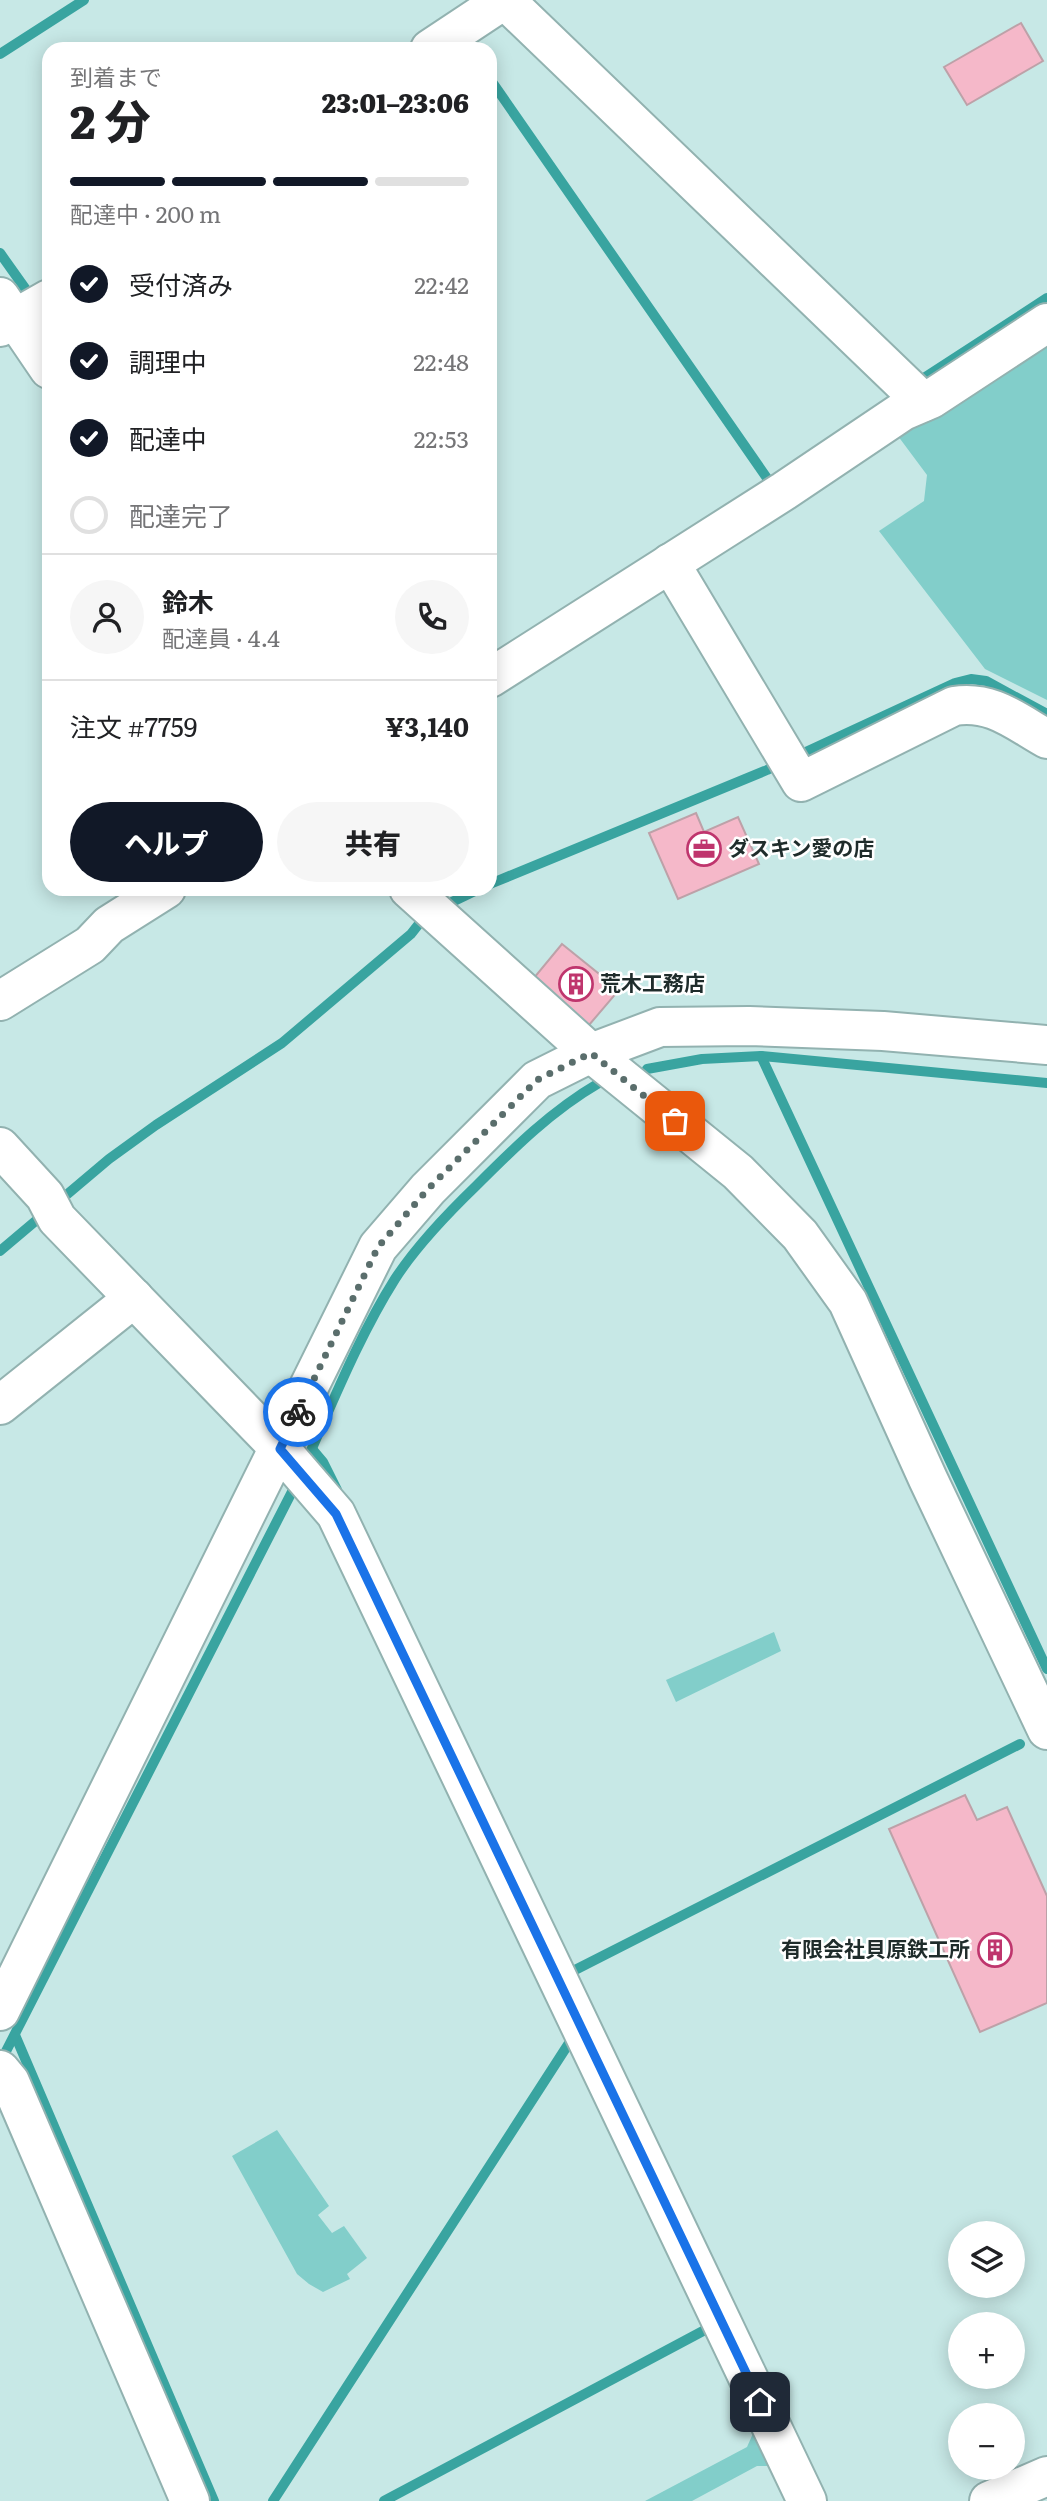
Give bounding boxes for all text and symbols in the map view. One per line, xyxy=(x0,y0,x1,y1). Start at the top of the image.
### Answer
text: 到着まで xyxy=(70,59,162,93)
text: 23:01–23:06 xyxy=(322,82,469,121)
text: 2 分 xyxy=(70,85,151,153)
text: 配達中 · 200 m xyxy=(70,196,221,230)
text: 受付済み xyxy=(129,264,233,303)
icon: check xyxy=(70,265,108,303)
text: 22:42 xyxy=(414,267,469,301)
text: 調理中 xyxy=(129,341,207,380)
icon: check xyxy=(70,342,108,380)
text: 22:48 xyxy=(413,344,469,378)
text: 配達中 xyxy=(129,418,207,457)
icon: check xyxy=(70,419,108,457)
text: 22:53 xyxy=(414,421,469,455)
text: 配達完了 xyxy=(129,495,233,534)
button: person xyxy=(70,580,144,654)
button: phone xyxy=(395,580,469,654)
text: 鈴木 xyxy=(162,581,214,620)
text: 配達員 · 4.4 xyxy=(162,620,280,654)
text: 注文 #7759 xyxy=(70,706,197,745)
text: ¥3,140 xyxy=(385,706,469,745)
button: ヘルプ xyxy=(70,802,263,882)
button: 共有 xyxy=(277,802,469,882)
office icon: ダスキン愛の店 xyxy=(685,830,723,868)
place label: ダスキン愛の店 xyxy=(728,831,874,862)
building icon: 荒木工務店 xyxy=(557,965,595,1003)
place label: 荒木工務店 xyxy=(600,966,705,997)
pin xyxy=(645,1091,705,1151)
icon: bag xyxy=(656,1102,694,1140)
courier xyxy=(263,1377,333,1447)
icon: bike xyxy=(279,1393,317,1431)
building icon: 有限会社貝原鉄工所 xyxy=(976,1931,1014,1969)
place label: 有限会社貝原鉄工所 xyxy=(781,1932,970,1963)
map controls xyxy=(948,2221,1025,2480)
button: layers xyxy=(948,2221,1025,2298)
button: + xyxy=(948,2312,1025,2389)
pin xyxy=(730,2372,790,2432)
icon: home xyxy=(741,2383,779,2421)
button: − xyxy=(948,2403,1025,2480)

